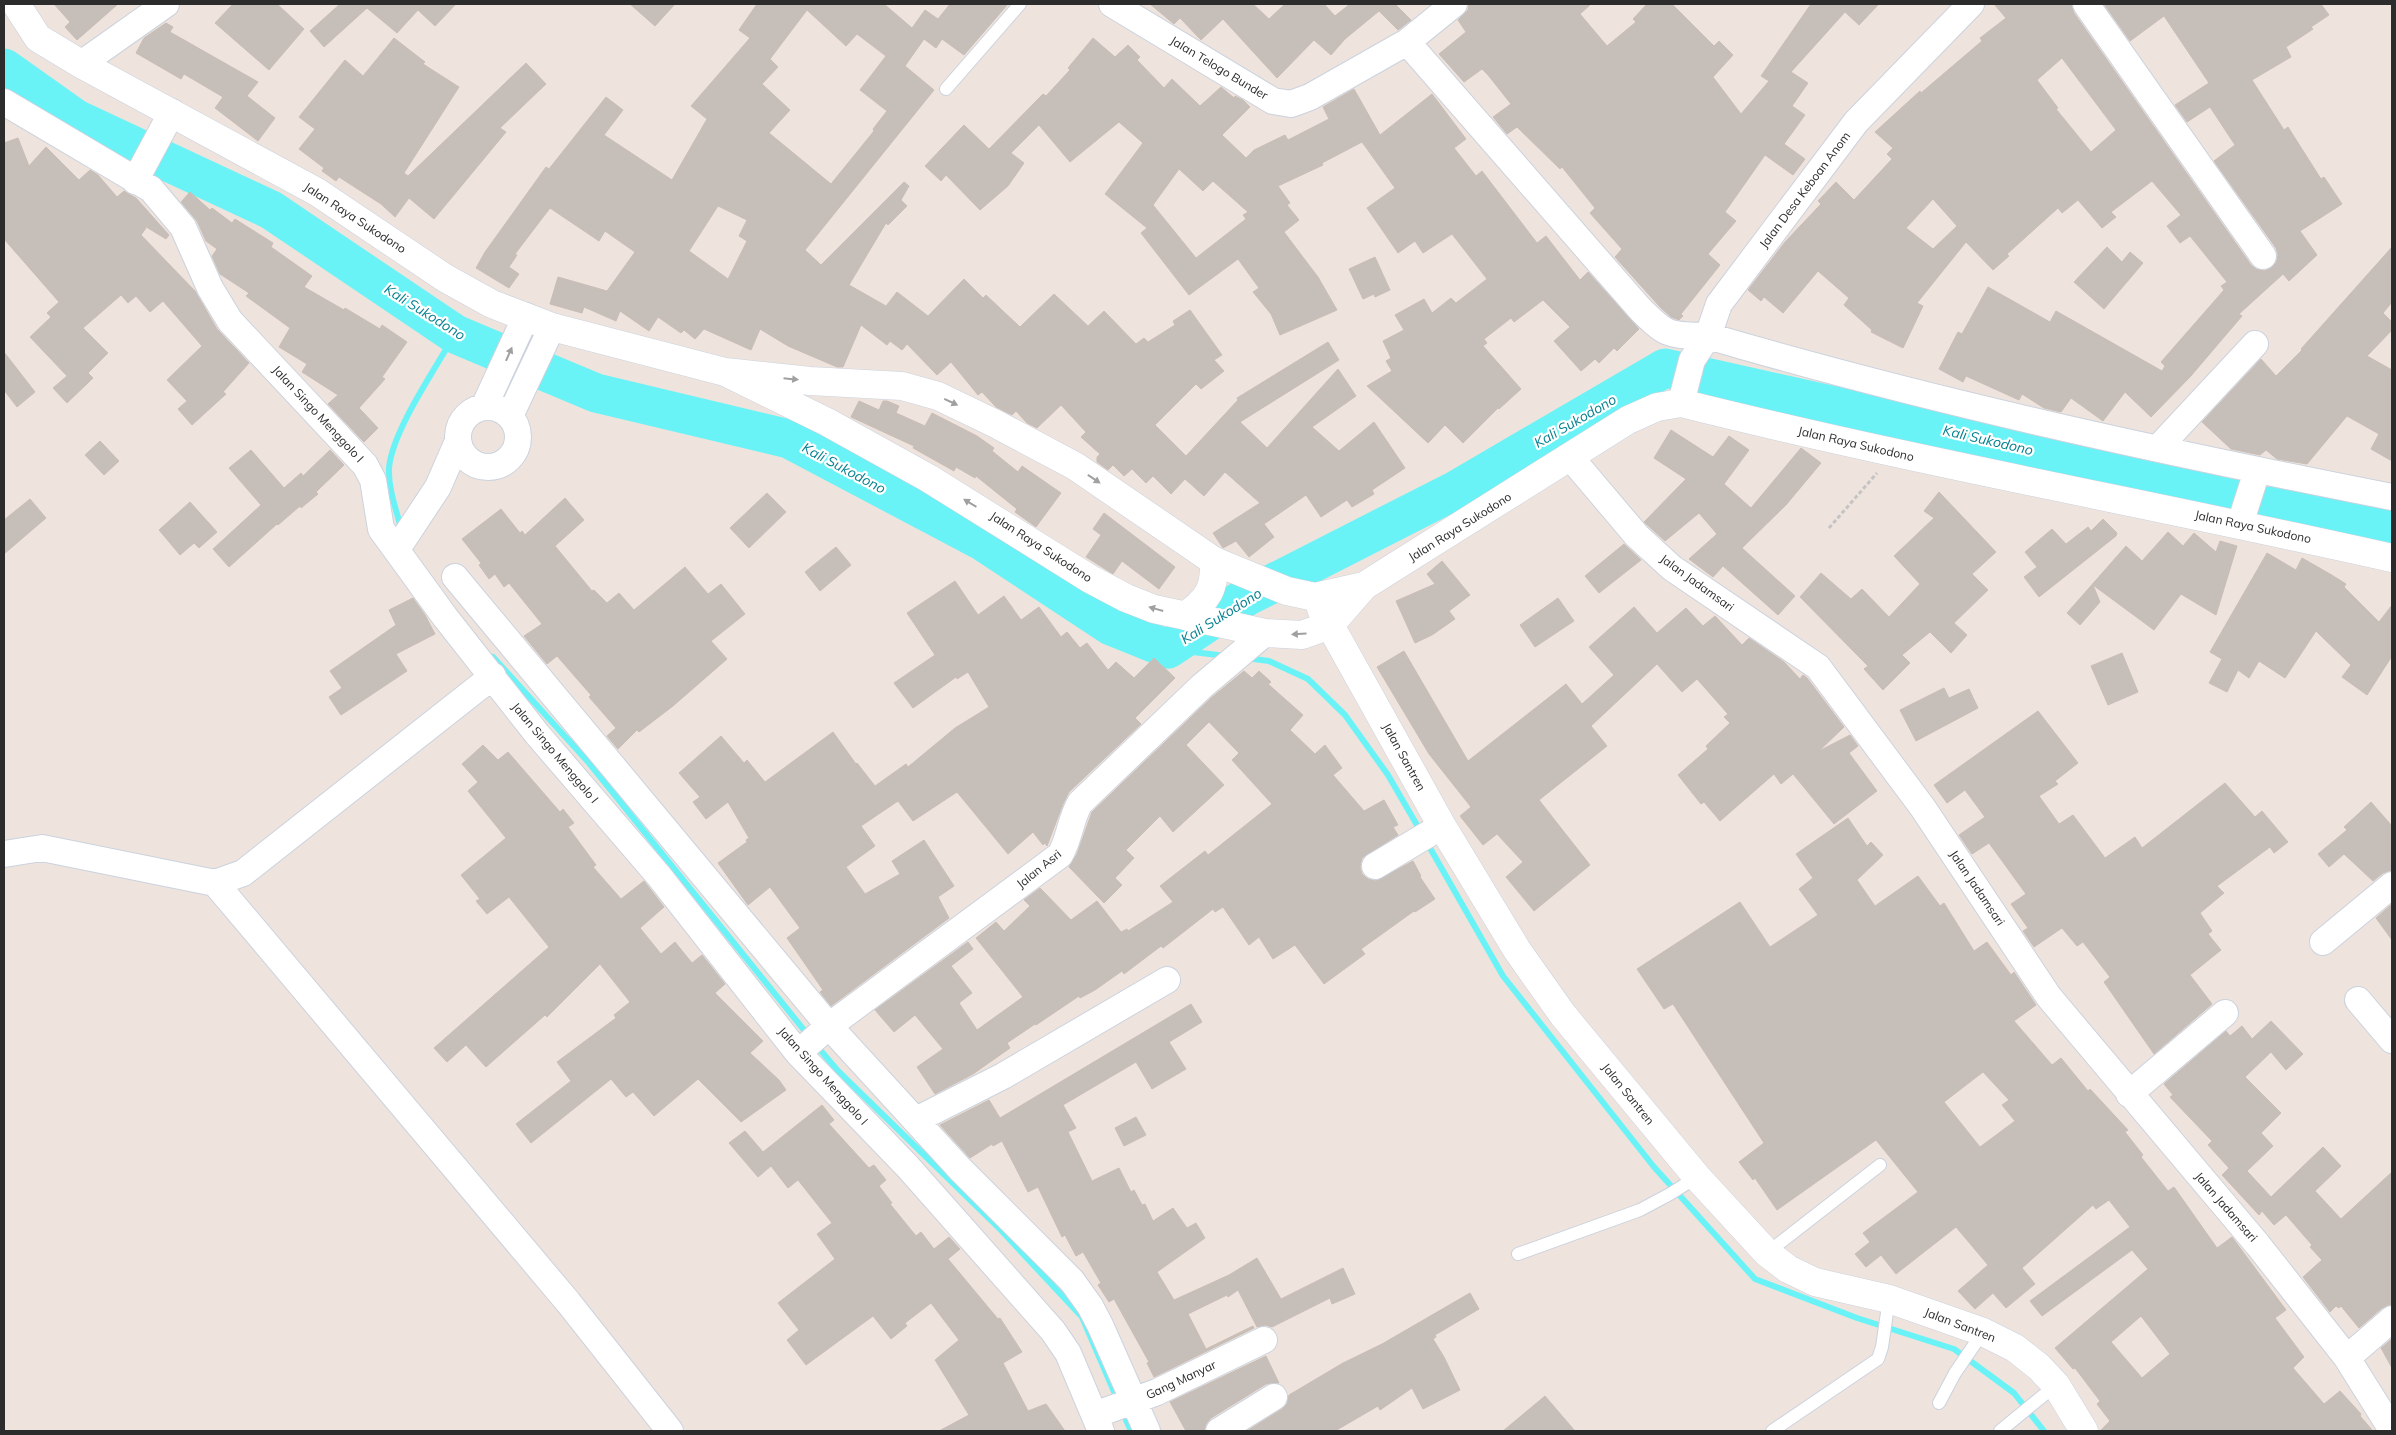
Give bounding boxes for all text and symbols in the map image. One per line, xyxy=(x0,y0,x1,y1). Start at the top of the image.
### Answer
street label: Jalan Telogo Bunder xyxy=(1168,32,1271,103)
street label: Jalan Desa Keboan Anom xyxy=(1756,129,1853,251)
street label: Jalan Raya Sukodono xyxy=(301,179,409,256)
water label: Kali Sukodono xyxy=(381,280,469,344)
one-way arrow xyxy=(505,347,513,361)
street label: Jalan Singo Menggolo I xyxy=(270,362,367,465)
one-way arrow xyxy=(784,375,800,383)
water label: Kali Sukodono xyxy=(1531,390,1619,452)
one-way arrow xyxy=(944,398,958,406)
water label: Kali Sukodono xyxy=(1941,421,2035,459)
street label: Jalan Raya Sukodono xyxy=(1797,423,1916,464)
water label: Kali Sukodono xyxy=(799,438,889,498)
one-way arrow xyxy=(1087,474,1100,484)
street label: Jalan Raya Sukodono xyxy=(1405,489,1514,564)
one-way arrow xyxy=(963,498,976,507)
street label: Jalan Raya Sukodono xyxy=(2194,507,2313,546)
street label: Jalan Raya Sukodono xyxy=(987,508,1095,585)
street label: Jalan Jadamsari xyxy=(1657,551,1737,615)
water label: Kali Sukodono xyxy=(1177,584,1265,648)
one-way arrow xyxy=(1148,604,1163,612)
one-way arrow xyxy=(1291,630,1307,638)
street label: Jalan Singo Menggolo I xyxy=(509,699,602,806)
street label: Jalan Santren xyxy=(1380,720,1429,793)
street label: Jalan Asri xyxy=(1013,846,1064,891)
street label: Jalan Jadamsari xyxy=(1947,847,2008,928)
street label: Jalan Singo Menggolo I xyxy=(775,1023,871,1128)
street label: Jalan Santren xyxy=(1599,1060,1658,1128)
street label: Jalan Jadamsari xyxy=(2192,1169,2261,1245)
street label: Jalan Santren xyxy=(1922,1304,1998,1345)
street label: Gang Manyar xyxy=(1143,1356,1219,1402)

